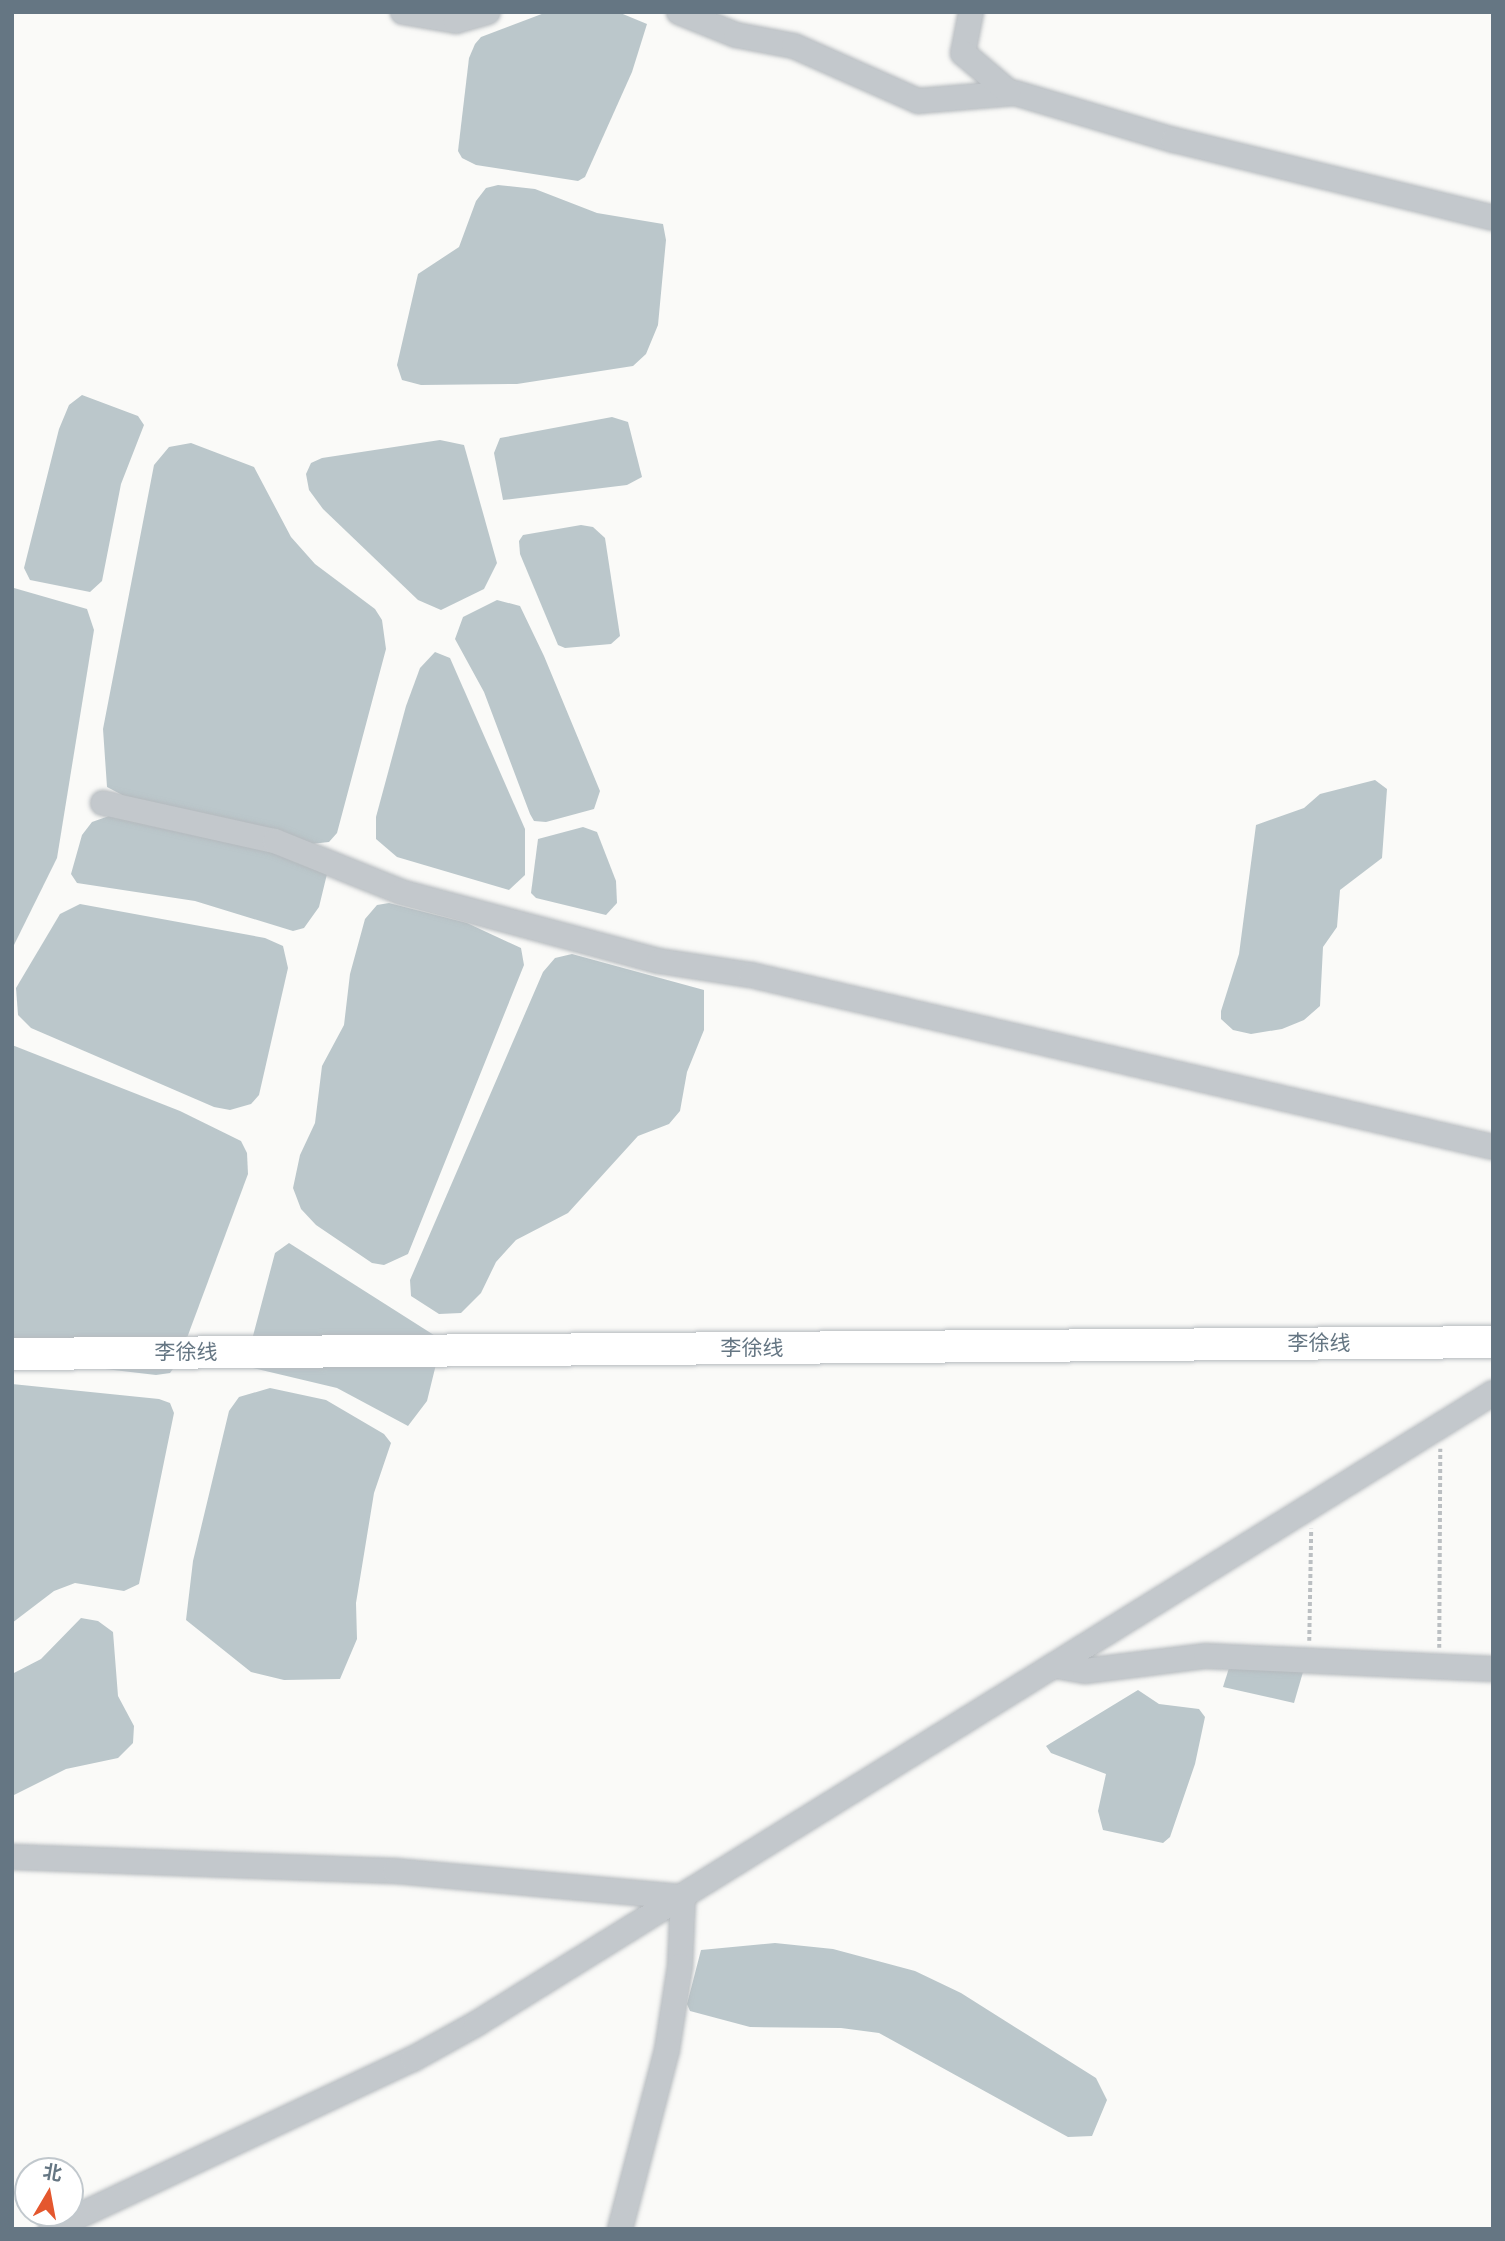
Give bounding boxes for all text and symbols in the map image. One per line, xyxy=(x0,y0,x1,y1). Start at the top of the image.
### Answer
street label: 李徐线 xyxy=(1288,1330,1350,1356)
street label: 李徐线 xyxy=(721,1335,783,1361)
street label: 李徐线 xyxy=(155,1339,217,1365)
north arrow xyxy=(14,2157,84,2227)
text: 北 xyxy=(41,2160,64,2186)

